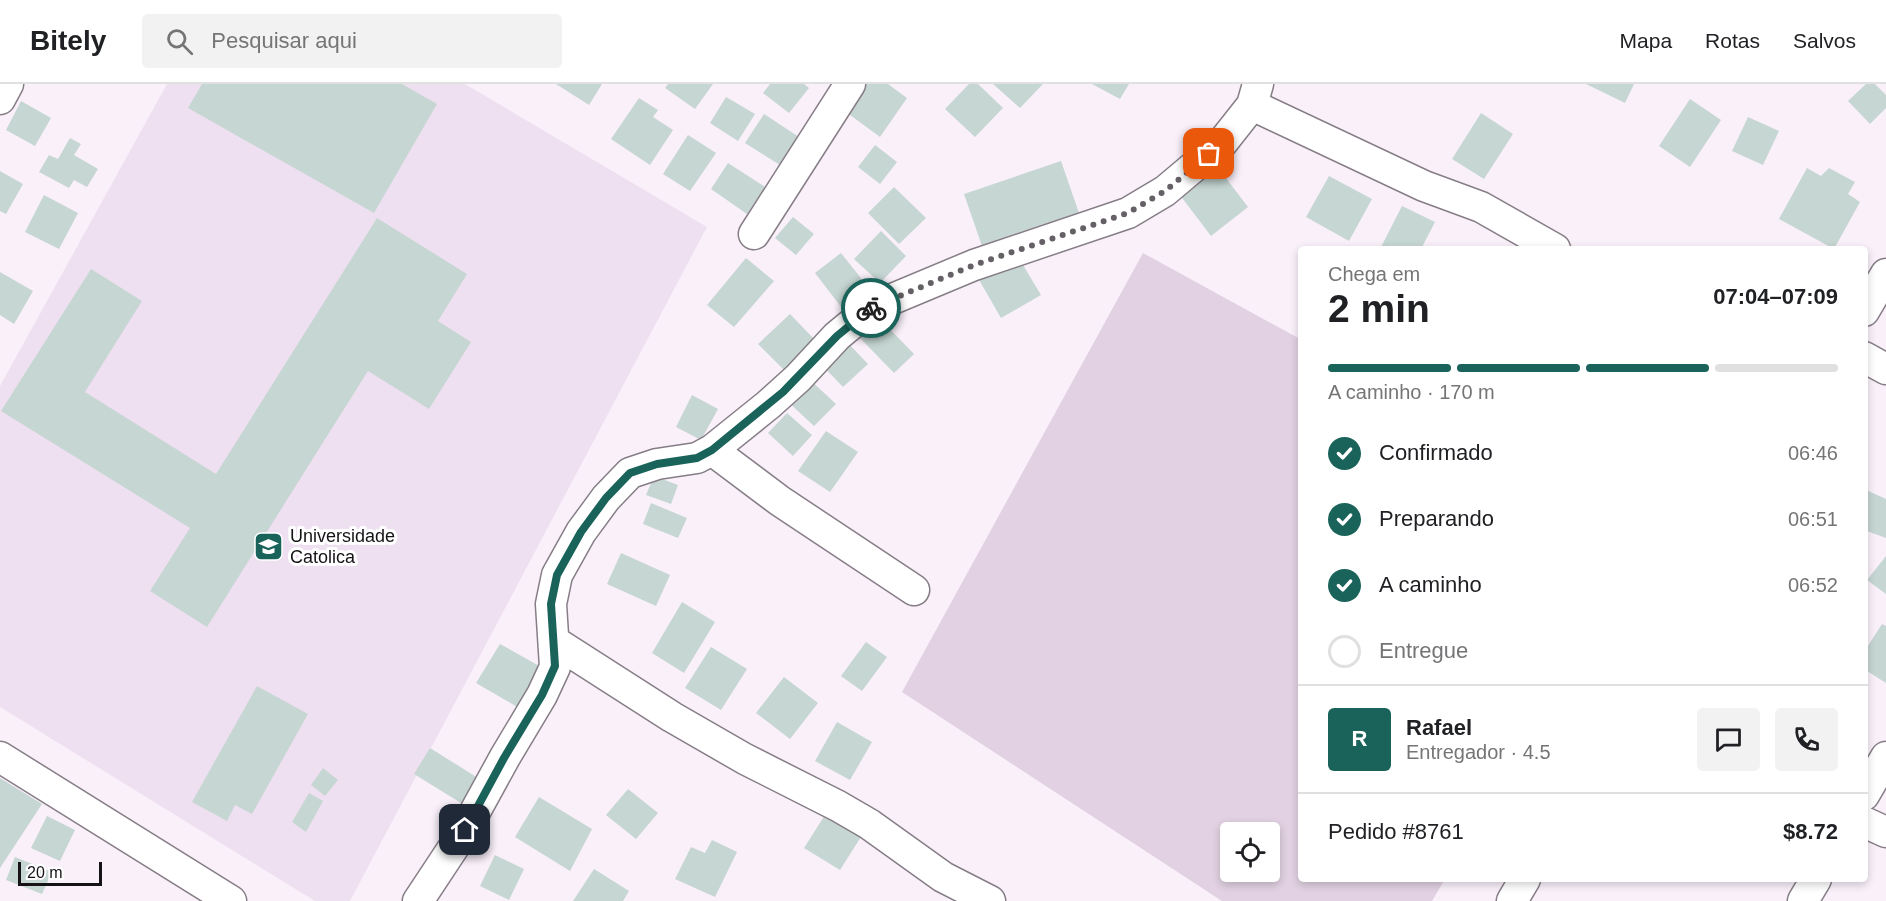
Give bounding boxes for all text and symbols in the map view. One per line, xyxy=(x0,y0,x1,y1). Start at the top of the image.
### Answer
search box xyxy=(142,14,562,68)
text: Bitely xyxy=(30,25,106,56)
icon: search xyxy=(163,25,196,58)
text: Pesquisar aqui xyxy=(211,28,357,53)
text: Mapa xyxy=(1620,29,1672,52)
text: Rotas xyxy=(1705,29,1760,52)
text: Salvos xyxy=(1793,29,1856,52)
pin xyxy=(1183,128,1234,179)
icon: bag xyxy=(1192,137,1225,170)
text: Chega em xyxy=(1328,263,1420,285)
courier xyxy=(841,278,901,338)
text: 07:04–07:09 xyxy=(1713,284,1838,309)
text: 2 min xyxy=(1328,287,1430,330)
icon: bike xyxy=(855,292,888,325)
text: A caminho · 170 m xyxy=(1328,381,1495,403)
icon: check xyxy=(1328,437,1361,470)
text: Confirmado xyxy=(1379,440,1493,465)
text: 06:46 xyxy=(1788,442,1838,464)
icon: check xyxy=(1328,503,1361,536)
text: Preparando xyxy=(1379,506,1494,531)
text: 06:51 xyxy=(1788,508,1838,530)
place label: Universidade Catolica xyxy=(290,526,395,567)
school or university icon: Universidade Catolica xyxy=(253,530,285,562)
icon: check xyxy=(1328,569,1361,602)
text: A caminho xyxy=(1379,572,1482,597)
text: 06:52 xyxy=(1788,574,1838,596)
text: Entregue xyxy=(1379,638,1468,663)
button: chat xyxy=(1697,708,1760,771)
button: phone xyxy=(1775,708,1838,771)
text: Rafael xyxy=(1406,715,1472,740)
text: R xyxy=(1352,726,1367,751)
text: Entregador · 4.5 xyxy=(1406,741,1551,763)
pin xyxy=(439,804,490,855)
icon: home xyxy=(448,813,481,846)
text: Pedido #8761 xyxy=(1328,819,1464,844)
text: $8.72 xyxy=(1783,819,1838,844)
map controls xyxy=(1220,822,1280,882)
button: locate xyxy=(1220,822,1280,882)
scale bar xyxy=(18,859,102,886)
text: 20 m xyxy=(27,864,63,881)

